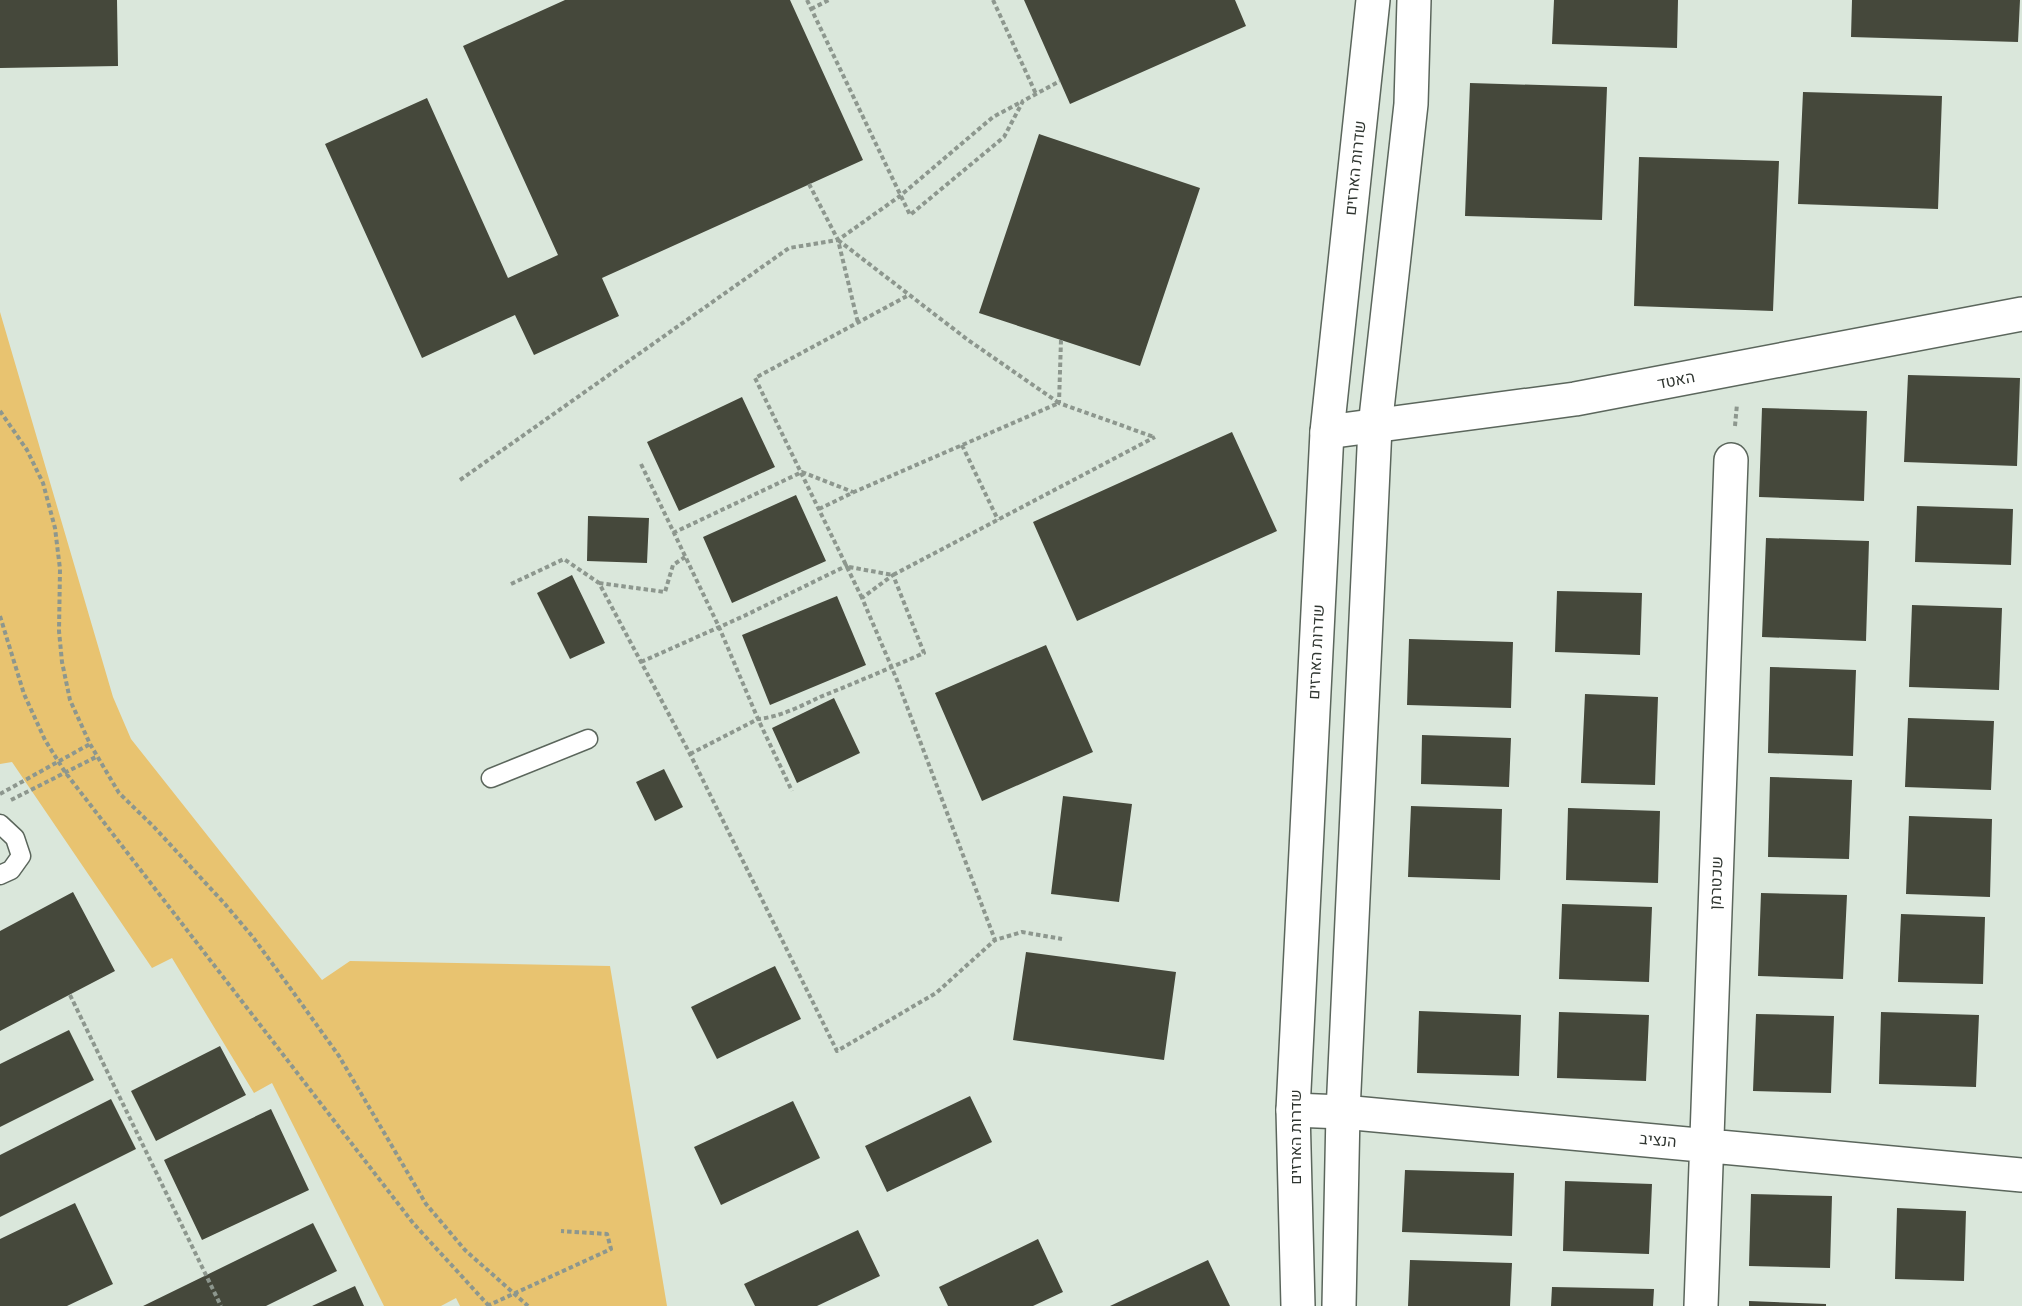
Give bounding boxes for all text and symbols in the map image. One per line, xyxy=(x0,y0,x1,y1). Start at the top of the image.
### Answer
street label: שדרות הארזים xyxy=(1341,119,1369,217)
street label: האטד xyxy=(1656,367,1696,393)
street label: שדרות הארזים xyxy=(1304,604,1328,700)
street label: שכטרמן xyxy=(1706,856,1726,910)
street label: שדרות הארזים xyxy=(1286,1089,1305,1185)
street label: הנציב xyxy=(1639,1129,1677,1151)

